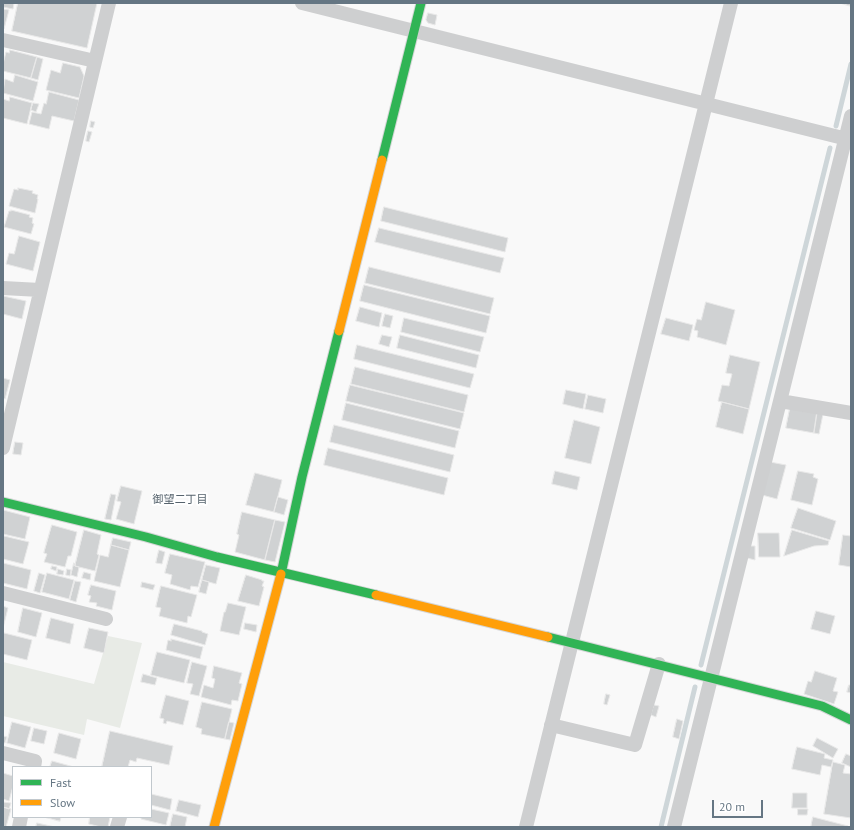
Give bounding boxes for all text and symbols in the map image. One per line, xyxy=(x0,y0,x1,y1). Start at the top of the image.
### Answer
district label: 御望二丁目 xyxy=(153,493,207,507)
legend xyxy=(12,766,152,818)
text: Fast xyxy=(50,775,71,790)
scale bar xyxy=(714,792,765,818)
text: Slow xyxy=(50,795,75,810)
text: 20 m xyxy=(719,799,745,814)

